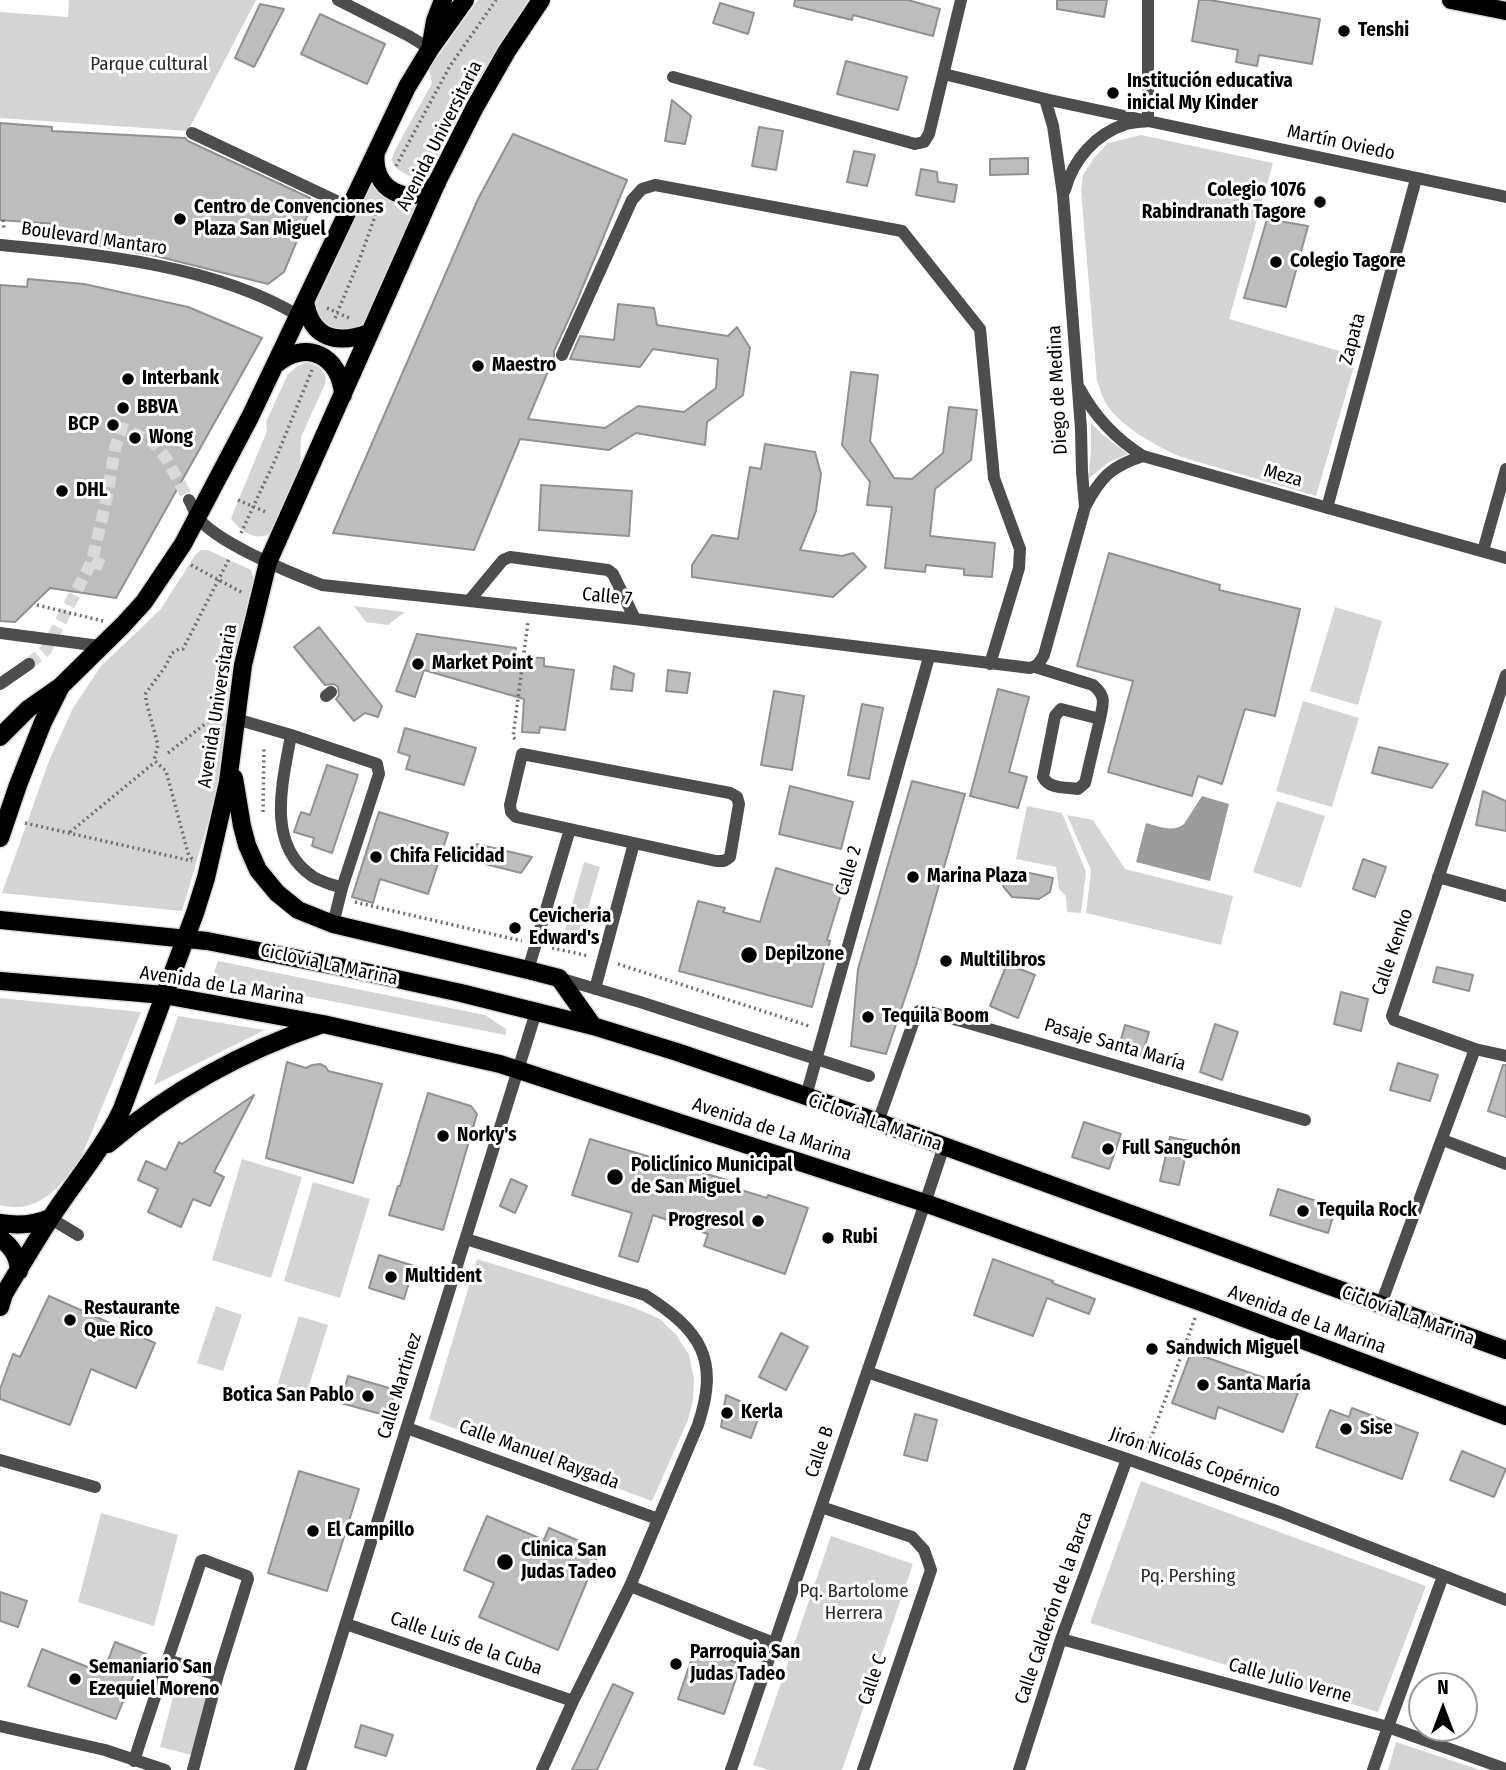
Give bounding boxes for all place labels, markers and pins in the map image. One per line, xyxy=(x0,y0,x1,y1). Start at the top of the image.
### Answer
place label: Tenshi xyxy=(1358,20,1409,42)
marker: Tenshi xyxy=(1336,23,1352,39)
place label: Institución educativa inicial My Kinder xyxy=(1127,71,1293,115)
marker: Institución educativa inicial My Kinder xyxy=(1105,85,1121,101)
place label: Colegio 1076 Rabindranath Tagore xyxy=(1142,180,1306,224)
marker: Colegio 1076 Rabindranath Tagore xyxy=(1312,194,1328,210)
place label: Centro de Convenciones Plaza San Miguel xyxy=(194,197,384,241)
marker: Centro de Convenciones Plaza San Miguel xyxy=(172,211,188,227)
place label: Colegio Tagore xyxy=(1290,251,1406,273)
marker: Colegio Tagore xyxy=(1268,254,1284,270)
place label: Maestro xyxy=(492,355,556,377)
marker: Maestro xyxy=(470,358,486,374)
place label: Interbank xyxy=(142,368,219,390)
marker: Interbank xyxy=(120,371,136,387)
place label: BBVA xyxy=(137,397,178,419)
marker: BBVA xyxy=(115,400,131,416)
place label: BCP xyxy=(68,414,99,436)
marker: BCP xyxy=(105,417,121,433)
place label: Wong xyxy=(149,427,193,449)
marker: Wong xyxy=(127,430,143,446)
place label: DHL xyxy=(76,480,108,502)
marker: DHL xyxy=(54,483,70,499)
place label: Market Point xyxy=(432,653,533,675)
marker: Market Point xyxy=(410,656,426,672)
place label: Chifa Felicidad xyxy=(390,846,505,868)
marker: Chifa Felicidad xyxy=(368,849,384,865)
place label: Marina Plaza xyxy=(927,866,1027,888)
marker: Marina Plaza xyxy=(905,869,921,885)
place label: Cevicheria Edward's xyxy=(529,906,611,950)
marker: Cevicheria Edward's xyxy=(507,920,523,936)
place label: Depilzone xyxy=(765,944,844,966)
marker: Depilzone xyxy=(739,945,759,965)
place label: Multilibros xyxy=(960,950,1046,972)
marker: Multilibros xyxy=(938,953,954,969)
place label: Tequila Boom xyxy=(882,1006,989,1028)
marker: Tequila Boom xyxy=(860,1009,876,1025)
place label: Norky's xyxy=(457,1125,517,1147)
marker: Norky's xyxy=(435,1128,451,1144)
place label: Full Sanguchón xyxy=(1122,1138,1241,1160)
marker: Full Sanguchón xyxy=(1100,1141,1116,1157)
place label: Policlínico Municipal de San Miguel xyxy=(631,1155,793,1199)
marker: Policlínico Municipal de San Miguel xyxy=(605,1167,625,1187)
place label: Tequila Rock xyxy=(1317,1200,1417,1222)
marker: Tequila Rock xyxy=(1295,1203,1311,1219)
place label: Progresol xyxy=(668,1210,744,1232)
marker: Progresol xyxy=(750,1213,766,1229)
place label: Rubi xyxy=(842,1227,878,1249)
marker: Rubi xyxy=(820,1230,836,1246)
place label: Multident xyxy=(405,1266,482,1288)
marker: Multident xyxy=(383,1269,399,1285)
place label: Restaurante Que Rico xyxy=(84,1298,180,1342)
marker: Restaurante Que Rico xyxy=(62,1312,78,1328)
place label: Sandwich Miguel xyxy=(1166,1338,1298,1360)
marker: Sandwich Miguel xyxy=(1144,1341,1160,1357)
place label: Santa María xyxy=(1217,1374,1311,1396)
marker: Santa María xyxy=(1195,1377,1211,1393)
place label: Botica San Pablo xyxy=(222,1385,354,1407)
marker: Botica San Pablo xyxy=(360,1388,376,1404)
place label: Kerla xyxy=(741,1402,783,1424)
marker: Kerla xyxy=(719,1405,735,1421)
place label: Sise xyxy=(1360,1418,1393,1440)
marker: Sise xyxy=(1338,1421,1354,1437)
place label: El Campillo xyxy=(327,1520,414,1542)
marker: El Campillo xyxy=(305,1523,321,1539)
place label: Clinica San Judas Tadeo xyxy=(521,1540,616,1584)
marker: Clinica San Judas Tadeo xyxy=(495,1552,515,1572)
place label: Parroquia San Judas Tadeo xyxy=(690,1642,800,1686)
marker: Parroquia San Judas Tadeo xyxy=(668,1656,684,1672)
place label: Semaniario San Ezequiel Moreno xyxy=(89,1657,219,1701)
marker: Semaniario San Ezequiel Moreno xyxy=(67,1671,83,1687)

